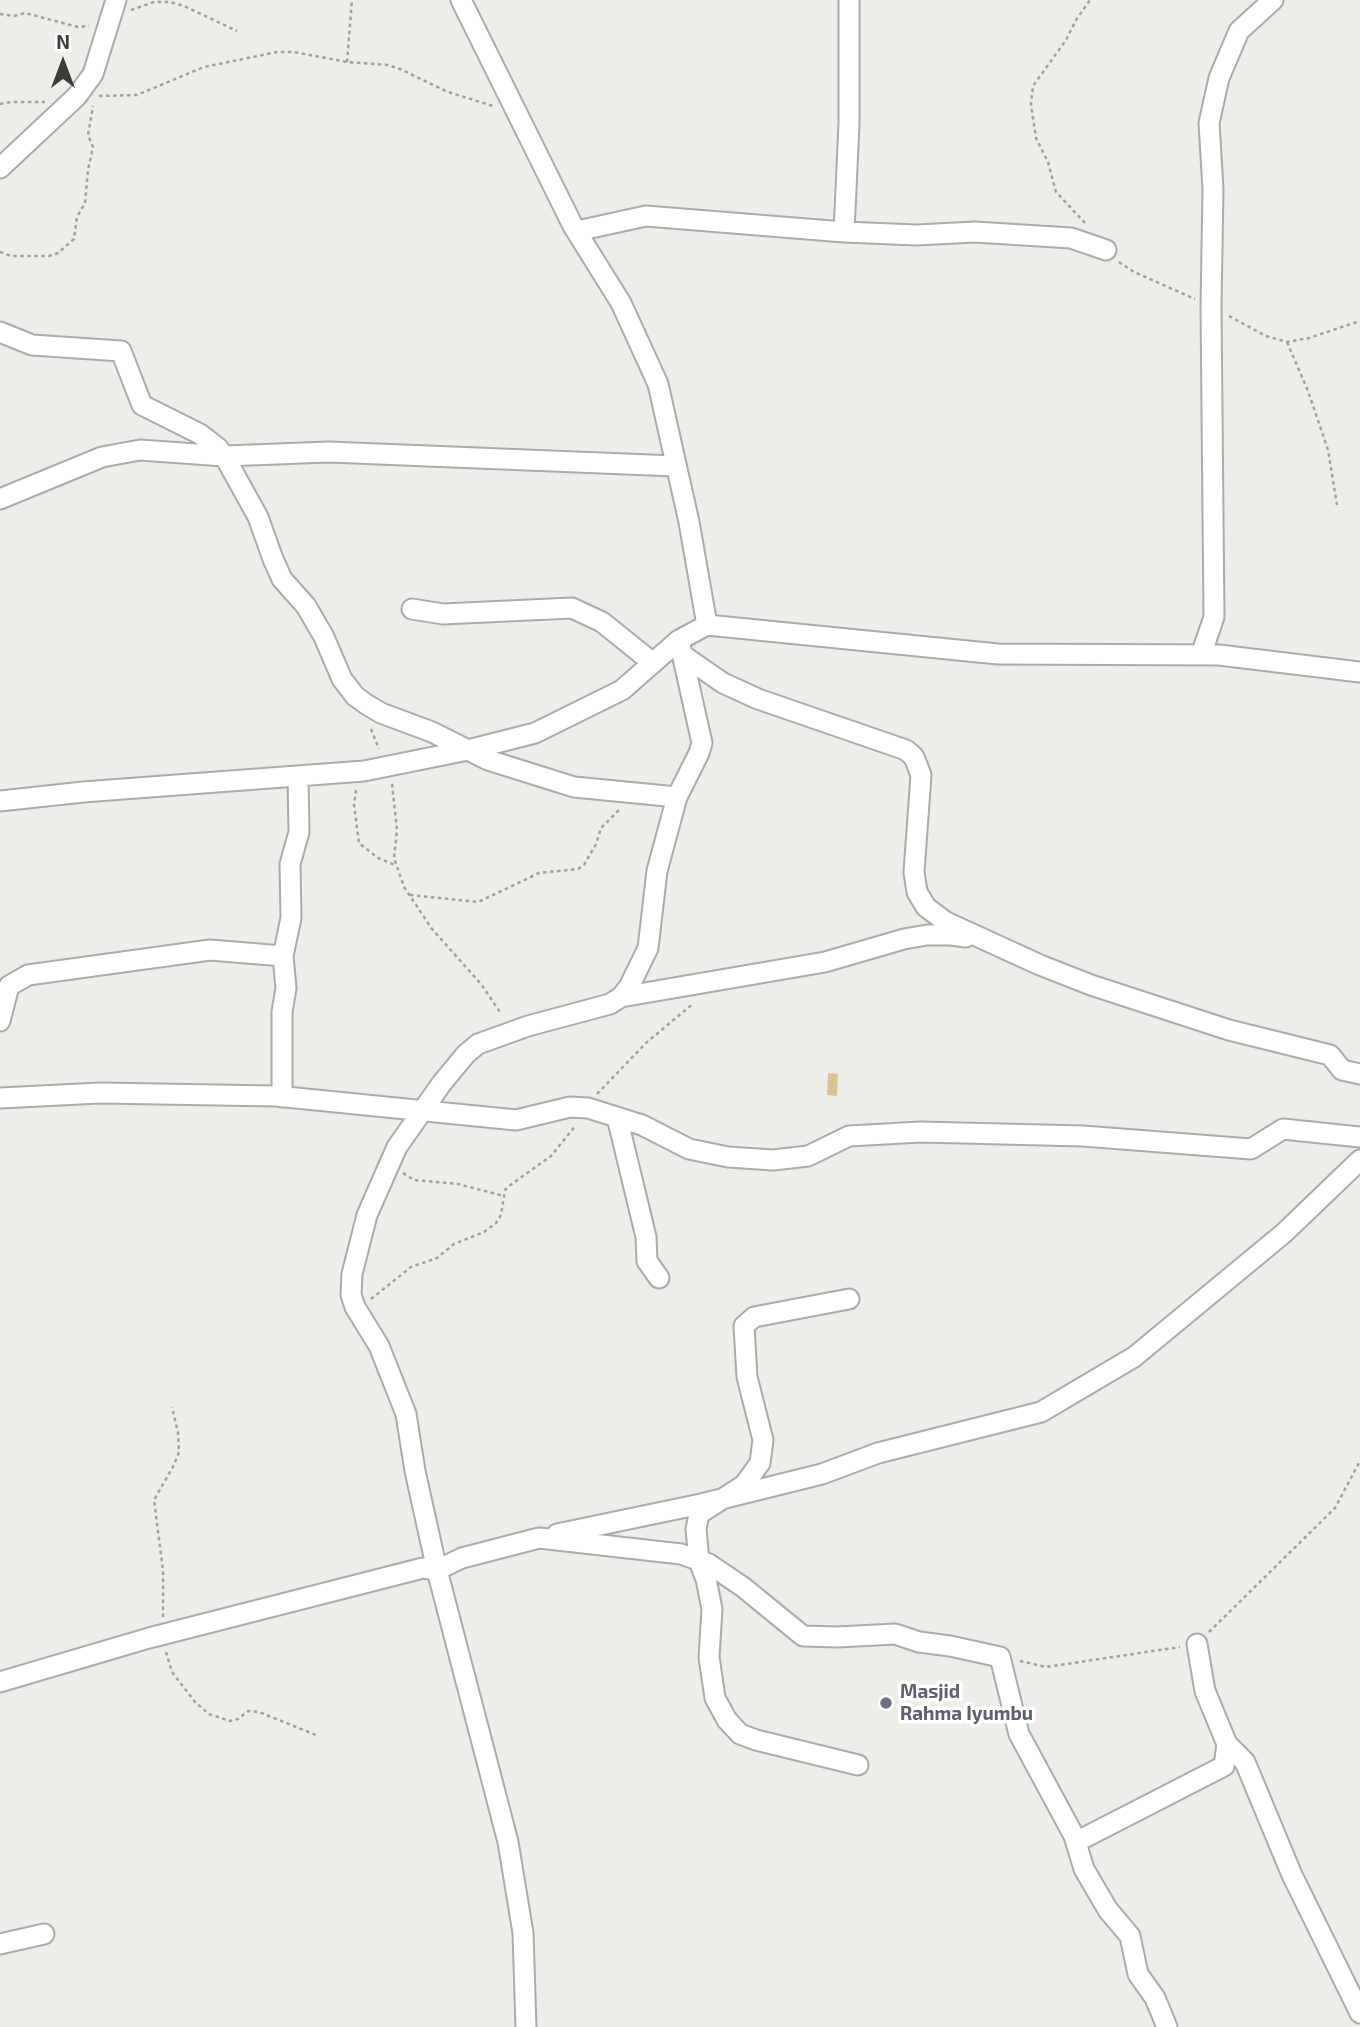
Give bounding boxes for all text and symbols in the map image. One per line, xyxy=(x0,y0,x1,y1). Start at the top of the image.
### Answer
north arrow xyxy=(28,28,98,98)
text: N xyxy=(56,30,70,53)
place label: Masjid Rahma Iyumbu xyxy=(900,1681,1033,1725)
marker: Masjid Rahma Iyumbu xyxy=(878,1695,894,1711)

